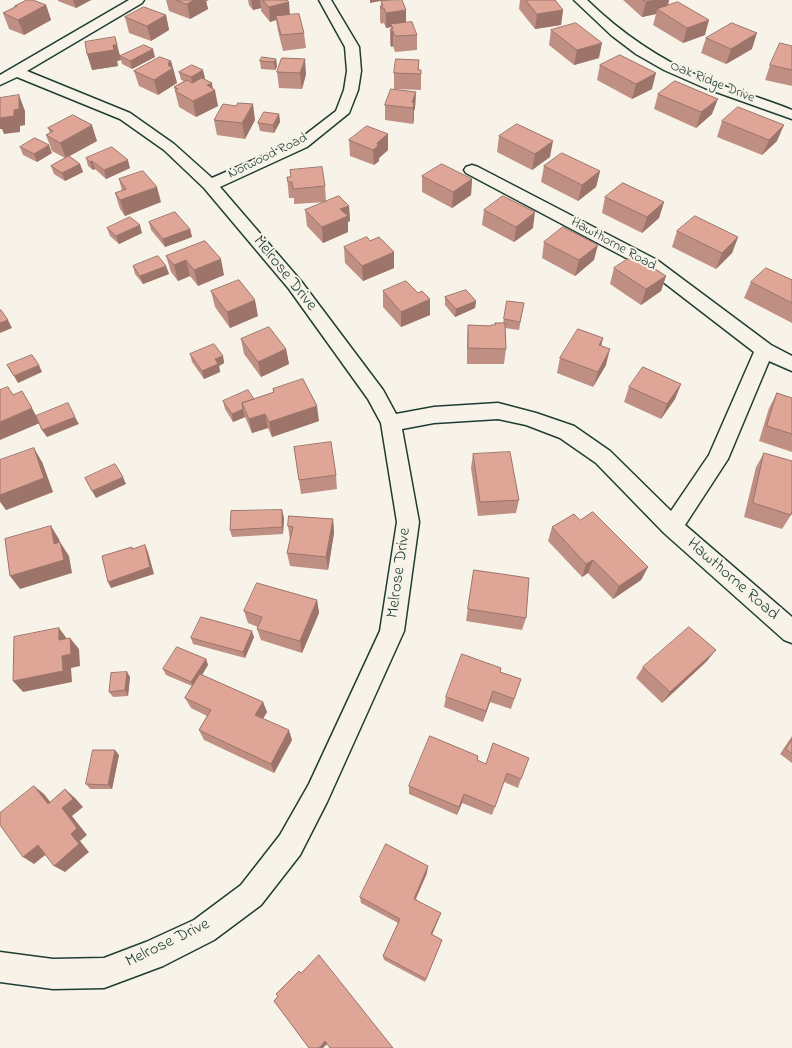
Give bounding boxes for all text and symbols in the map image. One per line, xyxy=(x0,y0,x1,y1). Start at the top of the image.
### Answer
street label: Oak Ridge Drive xyxy=(667,58,757,108)
street label: Norwood Road xyxy=(225,130,311,184)
street label: Hawthorne Road xyxy=(567,215,659,275)
street label: Melrose Drive xyxy=(247,232,321,316)
street label: Melrose Drive xyxy=(384,527,416,619)
street label: Hawthorne Road xyxy=(682,534,782,626)
street label: Melrose Drive xyxy=(123,915,213,973)

